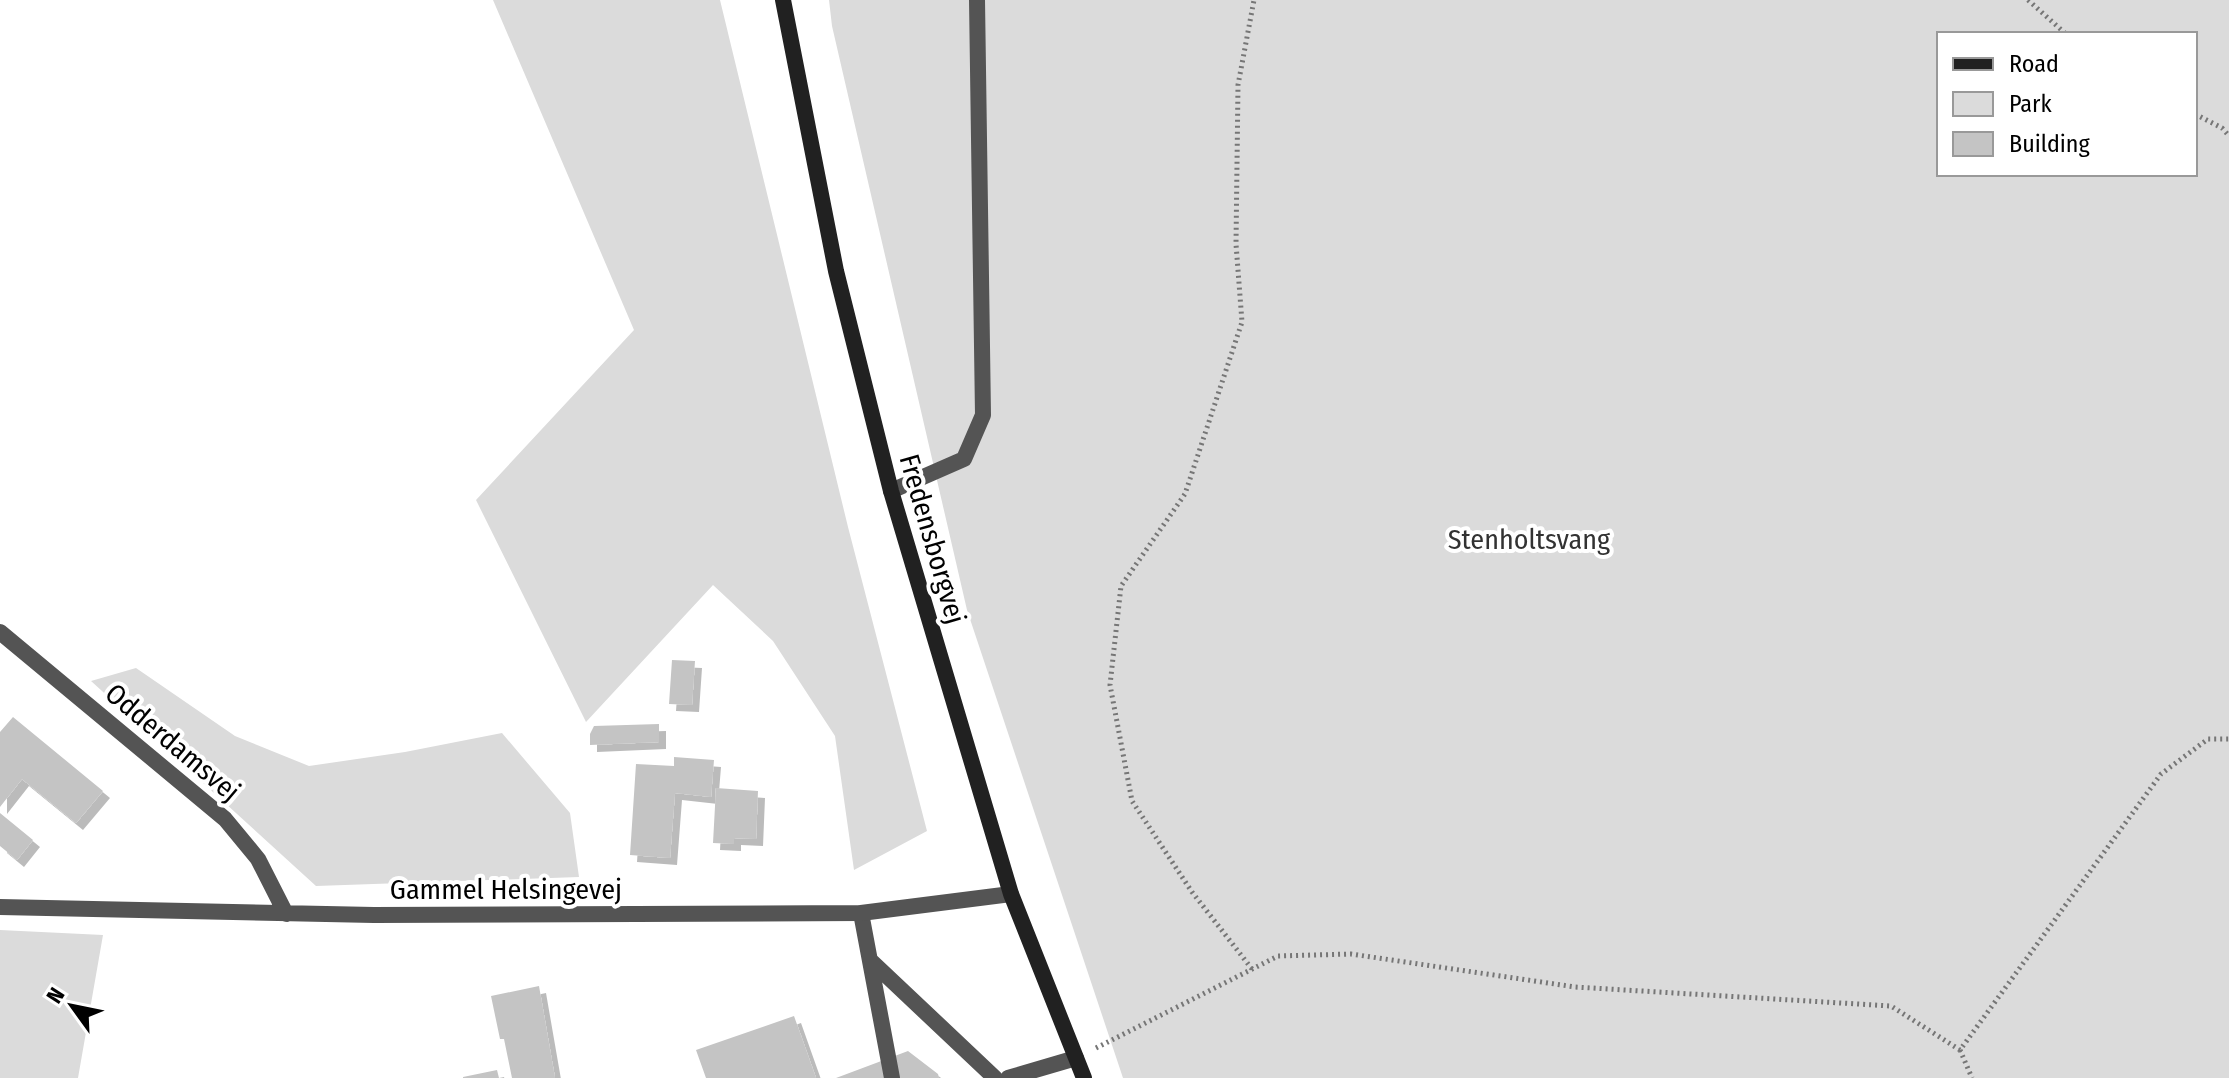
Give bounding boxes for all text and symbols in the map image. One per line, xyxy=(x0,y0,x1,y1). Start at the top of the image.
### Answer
legend xyxy=(1937,32,2197,176)
text: Road xyxy=(2009,50,2059,78)
text: Park xyxy=(2009,90,2052,118)
text: Building xyxy=(2009,130,2091,158)
street label: Fredensborgvej xyxy=(893,450,973,628)
park label: Stenholtsvang xyxy=(1448,523,1611,556)
street label: Odderdamsvej xyxy=(99,677,247,808)
street label: Gammel Helsingevej xyxy=(390,873,622,906)
north arrow xyxy=(32,966,112,1046)
text: N xyxy=(41,982,71,1008)

